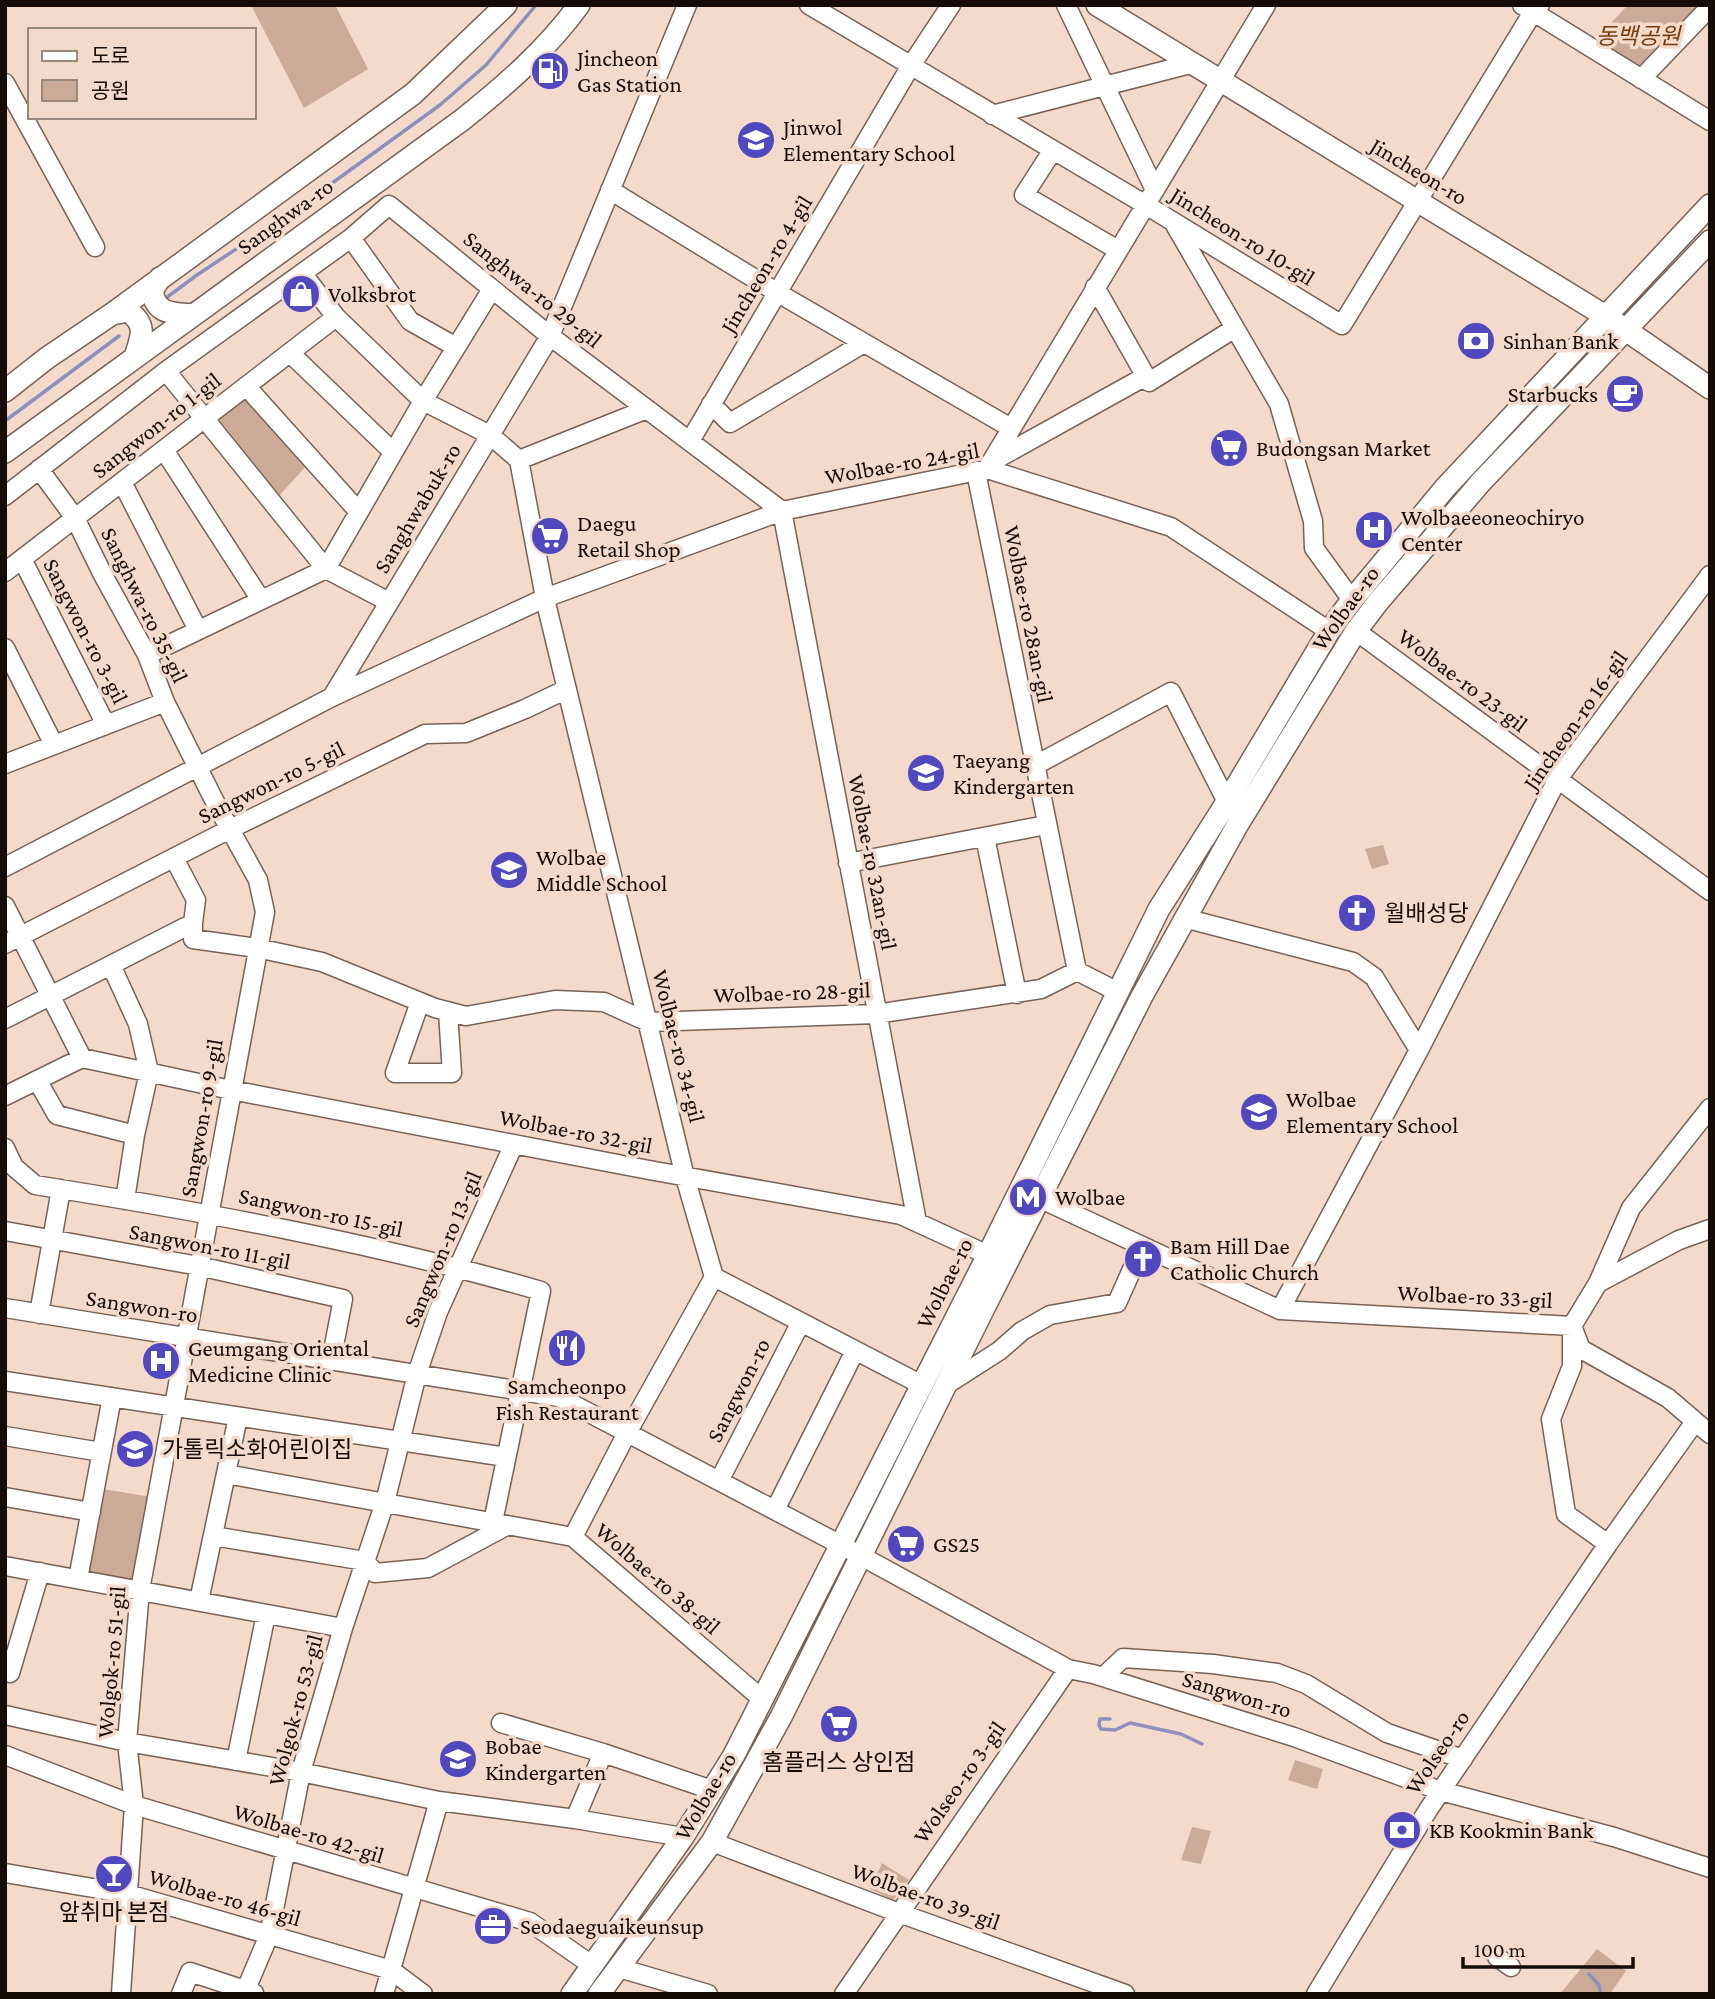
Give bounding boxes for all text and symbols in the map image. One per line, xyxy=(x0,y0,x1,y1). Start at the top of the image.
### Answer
park label: 동백공원 xyxy=(1596,23,1682,49)
legend xyxy=(28,28,256,119)
text: 도로 xyxy=(91,44,130,68)
place label: Jincheon Gas Station xyxy=(575,45,682,97)
fuel station icon: Jincheon Gas Station xyxy=(529,50,571,92)
text: 공원 xyxy=(91,79,130,103)
place label: Jinwol Elementary School xyxy=(781,114,955,166)
school or university icon: Jinwol Elementary School xyxy=(735,119,777,161)
street label: Jincheon-ro xyxy=(1364,131,1472,210)
street label: Sanghwa-ro xyxy=(232,173,338,259)
street label: Jincheon-ro 10-gil xyxy=(1164,180,1320,291)
street label: Jincheon-ro 4-gil xyxy=(714,190,817,339)
street label: Sanghwa-ro 29-gil xyxy=(459,225,607,353)
shop icon: Volksbrot xyxy=(280,273,322,315)
place label: Volksbrot xyxy=(328,281,416,307)
bank icon: Sinhan Bank xyxy=(1455,320,1497,362)
place label: Sinhan Bank xyxy=(1503,328,1618,354)
street label: Sangwon-ro 1-gil xyxy=(86,367,226,483)
cafe icon: Starbucks xyxy=(1604,373,1646,415)
place label: Starbucks xyxy=(1508,381,1598,407)
supermarket icon: Budongsan Market xyxy=(1208,427,1250,469)
place label: Budongsan Market xyxy=(1256,435,1431,461)
street label: Wolbae-ro 24-gil xyxy=(823,437,981,489)
street label: Sanghwabuk-ro xyxy=(368,438,466,578)
place label: Wolbaeeoneochiryo Center xyxy=(1401,504,1584,556)
hospital icon: Wolbaeeoneochiryo Center xyxy=(1353,509,1395,551)
place label: Daegu Retail Shop xyxy=(577,510,681,562)
supermarket icon: Daegu Retail Shop xyxy=(529,515,571,557)
street label: Sanghwa-ro 35-gil xyxy=(96,523,194,687)
street label: Wolbae-ro 28an-gil xyxy=(999,523,1059,705)
street label: Sangwon-ro 3-gil xyxy=(38,554,134,708)
street label: Wolbae-ro xyxy=(1306,561,1384,655)
street label: Wolbae-ro 23-gil xyxy=(1393,623,1533,737)
street label: Jincheon-ro 16-gil xyxy=(1516,646,1633,796)
street label: Sangwon-ro 5-gil xyxy=(194,735,348,829)
place label: Taeyang Kindergarten xyxy=(953,747,1074,799)
school or university icon: Taeyang Kindergarten xyxy=(905,752,947,794)
street label: Wolbae-ro 32an-gil xyxy=(843,772,903,952)
place label: Wolbae Middle School xyxy=(536,844,667,896)
school or university icon: Wolbae Middle School xyxy=(488,849,530,891)
church icon: 월배성당 xyxy=(1336,892,1378,934)
place label: 월배성당 xyxy=(1384,900,1469,926)
street label: Wolbae-ro 34-gil xyxy=(647,967,711,1125)
street label: Wolbae-ro 28-gil xyxy=(713,976,871,1008)
street label: Sangwon-ro 9-gil xyxy=(174,1037,228,1199)
place label: Wolbae Elementary School xyxy=(1286,1086,1458,1138)
school or university icon: Wolbae Elementary School xyxy=(1238,1091,1280,1133)
street label: Wolbae-ro 32-gil xyxy=(497,1103,655,1159)
street label: Sangwon-ro 13-gil xyxy=(397,1167,487,1331)
metro station icon: Wolbae xyxy=(1007,1176,1049,1218)
street label: Sangwon-ro 15-gil xyxy=(237,1182,405,1242)
place label: Wolbae xyxy=(1055,1184,1125,1210)
street label: Sangwon-ro 11-gil xyxy=(127,1218,293,1274)
street label: Wolbae-ro xyxy=(910,1233,978,1333)
place label: Bam Hill Dae Catholic Church xyxy=(1170,1233,1319,1285)
church icon: Bam Hill Dae Catholic Church xyxy=(1122,1238,1164,1280)
street label: Wolbae-ro 33-gil xyxy=(1397,1279,1553,1313)
street label: Sangwon-ro xyxy=(84,1284,200,1328)
restaurant icon: Samcheonpo Fish Restaurant xyxy=(546,1327,588,1369)
street label: Sangwon-ro xyxy=(701,1334,775,1446)
place label: Geumgang Oriental Medicine Clinic xyxy=(188,1335,369,1387)
hospital icon: Geumgang Oriental Medicine Clinic xyxy=(140,1340,182,1382)
place label: Samcheonpo Fish Restaurant xyxy=(495,1373,639,1425)
school or university icon: 가톨릭소화어린이집 xyxy=(114,1428,156,1470)
place label: 가톨릭소화어린이집 xyxy=(162,1436,352,1462)
street label: Wolbae-ro 38-gil xyxy=(590,1517,726,1639)
supermarket icon: GS25 xyxy=(885,1523,927,1565)
place label: GS25 xyxy=(933,1531,980,1557)
street label: Wolgok-ro 51-gil xyxy=(91,1585,131,1739)
street label: Wolgok-ro 53-gil xyxy=(262,1631,328,1789)
street label: Sangwon-ro xyxy=(1179,1665,1295,1723)
supermarket icon: 홈플러스 상인점 xyxy=(818,1703,860,1745)
street label: Wolseo-ro xyxy=(1399,1705,1475,1799)
street label: Wolseo-ro 3-gil xyxy=(907,1716,1011,1848)
place label: Bobae Kindergarten xyxy=(485,1733,606,1785)
school or university icon: Bobae Kindergarten xyxy=(437,1738,479,1780)
street label: Wolbae-ro xyxy=(669,1747,741,1845)
place label: 홈플러스 상인점 xyxy=(763,1749,915,1775)
street label: Wolbae-ro 42-gil xyxy=(231,1798,387,1868)
bank icon: KB Kookmin Bank xyxy=(1381,1809,1423,1851)
place label: KB Kookmin Bank xyxy=(1429,1817,1594,1843)
bar icon: 앞취마 본점 xyxy=(93,1853,135,1895)
street label: Wolbae-ro 39-gil xyxy=(848,1857,1004,1935)
street label: Wolbae-ro 46-gil xyxy=(146,1863,304,1931)
place label: 앞취마 본점 xyxy=(59,1899,169,1925)
office icon: Seodaeguaikeunsup xyxy=(472,1905,514,1947)
place label: Seodaeguaikeunsup xyxy=(520,1913,704,1939)
scale bar xyxy=(1463,1926,1633,1970)
text: 100 m xyxy=(1474,1938,1526,1962)

